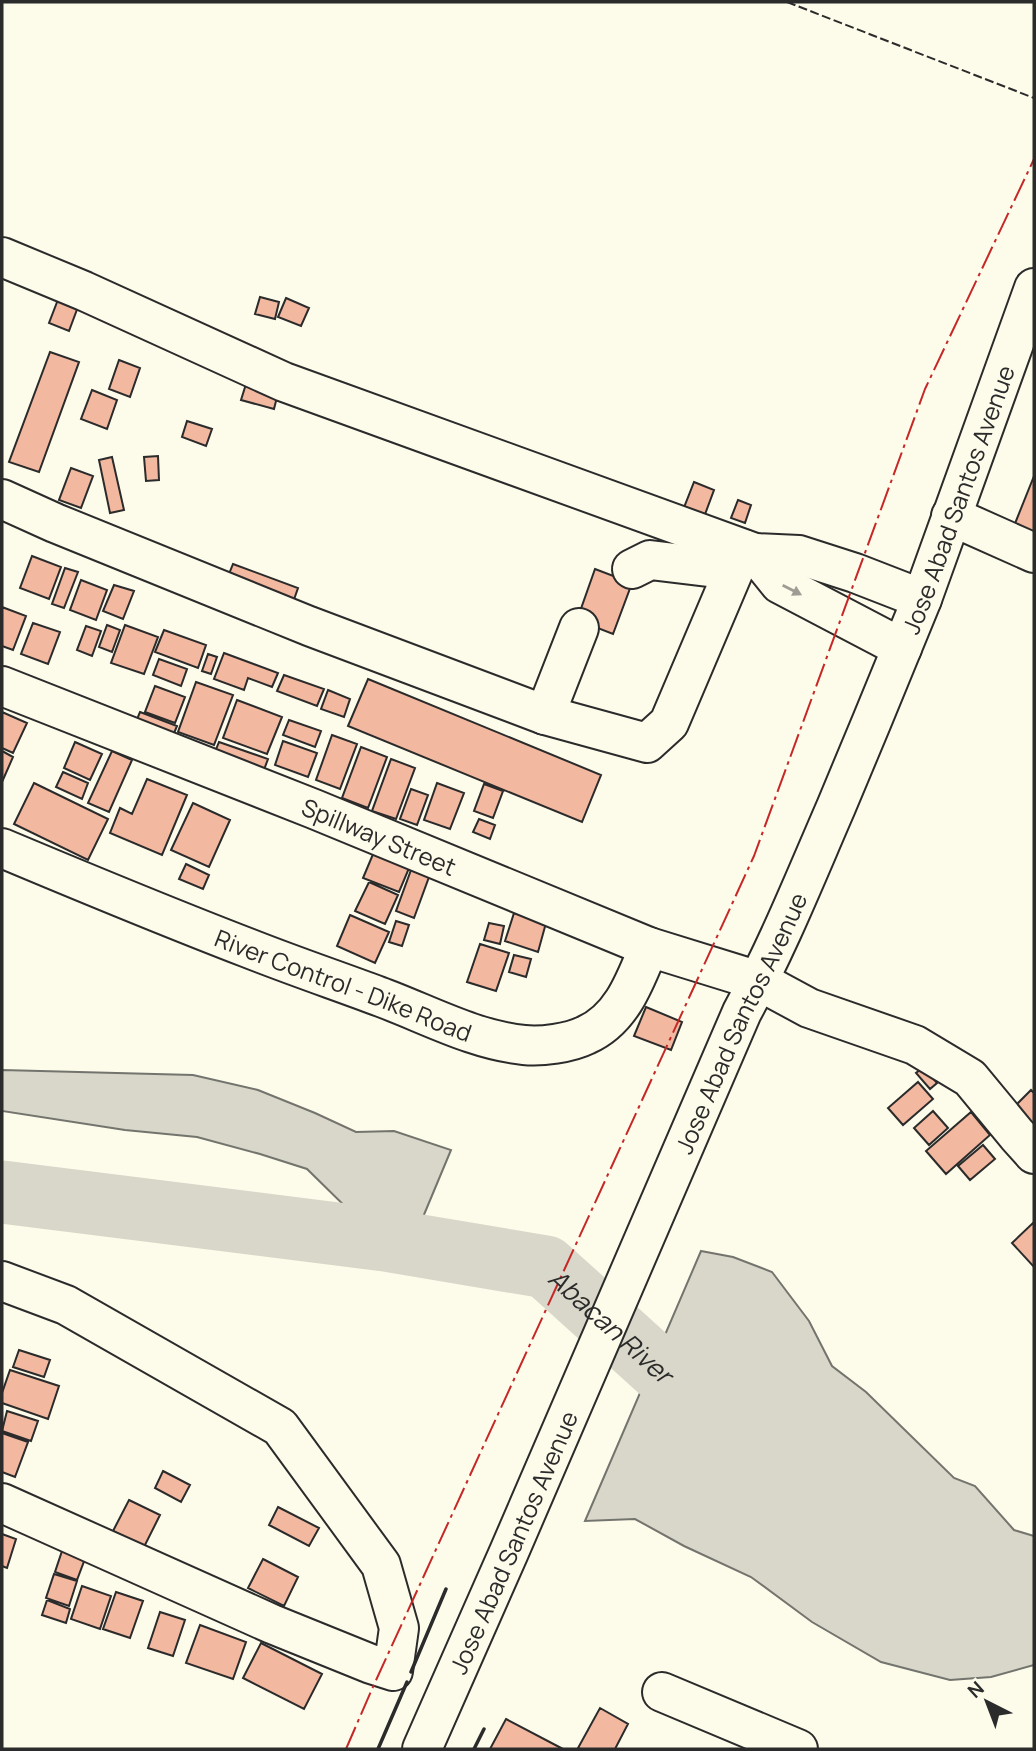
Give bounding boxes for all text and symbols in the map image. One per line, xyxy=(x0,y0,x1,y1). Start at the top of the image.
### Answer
street label: Jose Abad Santos Avenue xyxy=(893,360,1021,638)
one-way arrow xyxy=(782,585,802,596)
street label: Spillway Street xyxy=(297,789,461,882)
street label: Jose Abad Santos Avenue xyxy=(666,887,814,1158)
street label: River Control - Dike Road xyxy=(211,920,477,1048)
water label: Abacan River xyxy=(541,1260,684,1394)
street label: Jose Abad Santos Avenue xyxy=(441,1405,585,1679)
north arrow xyxy=(952,1667,1022,1737)
text: N xyxy=(962,1675,989,1704)

